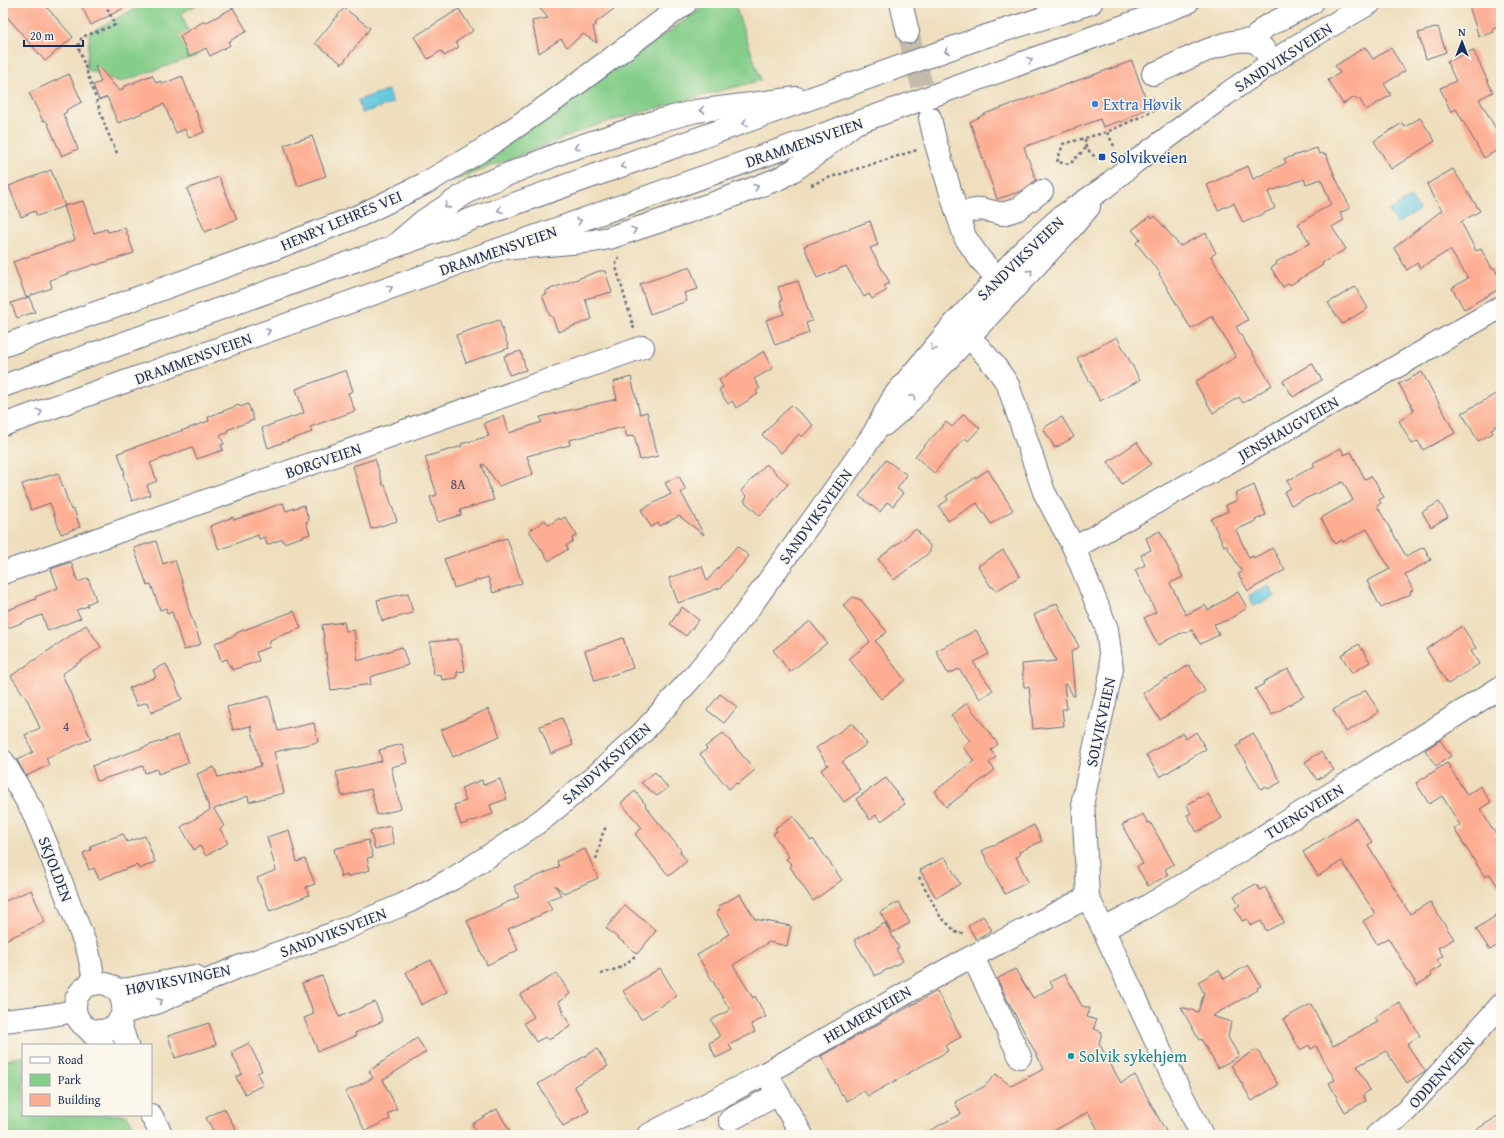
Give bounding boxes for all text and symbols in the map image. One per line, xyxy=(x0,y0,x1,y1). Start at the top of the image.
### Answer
street label: SANDVIKSVEIEN xyxy=(1229,16,1337,98)
scale bar xyxy=(24,22,83,48)
north arrow xyxy=(1442,22,1482,62)
text: N xyxy=(1458,24,1466,40)
text: 20 m xyxy=(30,27,54,44)
one-way arrow xyxy=(943,46,950,54)
one-way arrow xyxy=(1026,57,1033,65)
place label: Extra Høvik xyxy=(1103,92,1183,116)
marker: Extra Høvik xyxy=(1090,99,1100,109)
one-way arrow xyxy=(699,105,705,114)
street label: DRAMMENSVEIEN xyxy=(742,110,867,173)
one-way arrow xyxy=(742,118,749,126)
one-way arrow xyxy=(574,142,581,151)
place label: Solvikveien xyxy=(1110,145,1187,169)
marker: Solvikveien xyxy=(1097,152,1107,162)
one-way arrow xyxy=(619,161,626,170)
street label: HENRY LEHRES VEI xyxy=(276,183,406,256)
one-way arrow xyxy=(753,183,760,191)
one-way arrow xyxy=(444,201,451,208)
one-way arrow xyxy=(497,205,504,213)
street label: SANDVIKSVEIEN xyxy=(971,210,1069,306)
one-way arrow xyxy=(575,217,582,226)
street label: DRAMMENSVEIEN xyxy=(436,218,561,281)
one-way arrow xyxy=(630,226,637,235)
one-way arrow xyxy=(1025,269,1032,276)
one-way arrow xyxy=(387,284,394,293)
street label: DRAMMENSVEIEN xyxy=(131,325,256,390)
one-way arrow xyxy=(264,328,271,336)
one-way arrow xyxy=(931,343,938,350)
street label: JENSHAUGVEIEN xyxy=(1231,389,1343,468)
one-way arrow xyxy=(909,395,916,402)
one-way arrow xyxy=(36,408,43,417)
street label: BORGVEIEN xyxy=(282,436,365,484)
street label: SANDVIKSVEIEN xyxy=(772,463,858,569)
house number: 8A xyxy=(450,474,466,494)
street label: SOLVIKVEIEN xyxy=(1079,675,1121,769)
house number: 4 xyxy=(63,716,70,736)
street label: SANDVIKSVEIEN xyxy=(556,716,656,810)
street label: TUENGVEIEN xyxy=(1260,777,1349,845)
street label: SKJOLDEN xyxy=(33,833,80,906)
street label: SANDVIKSVEIEN xyxy=(276,900,390,963)
street label: HØVIKSVINGEN xyxy=(123,957,233,1001)
street label: HELMERVEIEN xyxy=(818,979,916,1049)
one-way arrow xyxy=(156,998,164,1006)
street label: ODDENVEIEN xyxy=(1402,1030,1480,1113)
legend xyxy=(22,1044,152,1116)
place label: Solvik sykehjem xyxy=(1079,1044,1187,1068)
text: Road xyxy=(58,1051,84,1068)
marker: Solvik sykehjem xyxy=(1066,1051,1076,1061)
text: Park xyxy=(58,1071,82,1088)
text: Building xyxy=(58,1091,101,1108)

